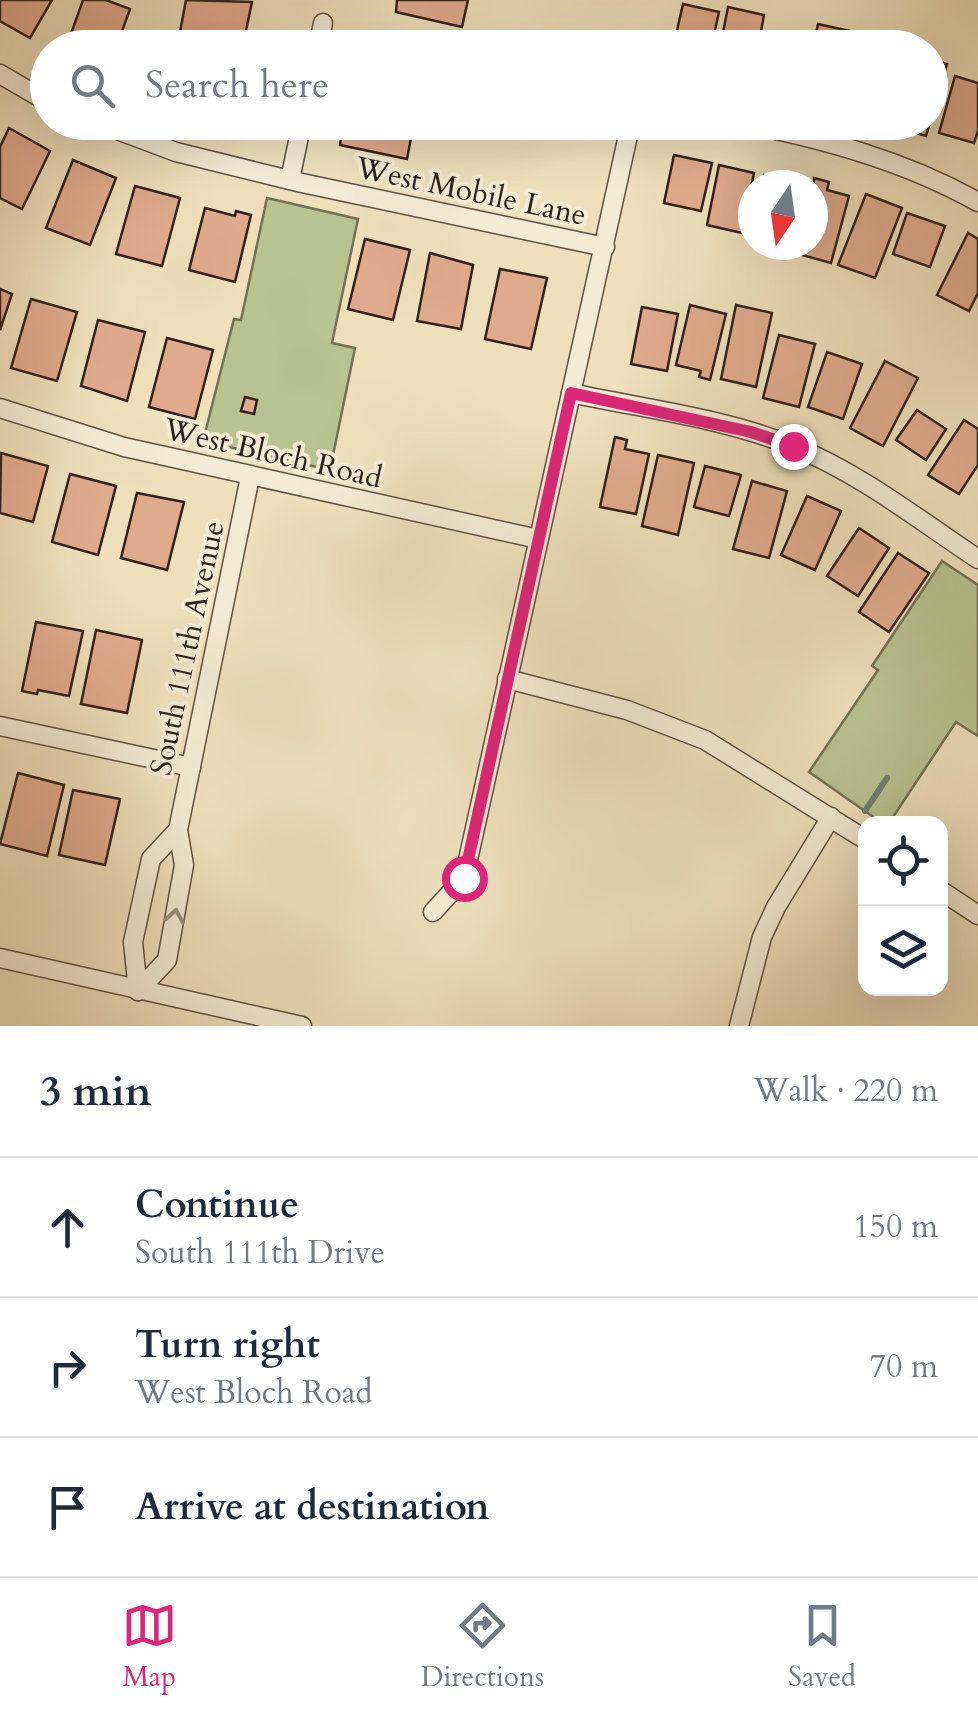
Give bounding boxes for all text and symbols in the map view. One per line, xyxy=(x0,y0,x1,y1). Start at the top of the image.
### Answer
search box xyxy=(30,30,948,140)
icon: search xyxy=(65,58,120,113)
text: Search here xyxy=(145,59,329,111)
street label: West Mobile Lane xyxy=(351,147,590,236)
north arrow xyxy=(738,170,828,260)
street label: West Bloch Road xyxy=(159,408,386,499)
route end xyxy=(771,424,817,470)
street label: South 111th Avenue xyxy=(141,517,234,779)
map controls xyxy=(858,816,948,996)
button: locate xyxy=(858,816,948,906)
route start xyxy=(442,856,488,902)
button: layers xyxy=(858,906,948,996)
one-way arrow xyxy=(164,908,185,924)
text: 3 min xyxy=(40,1063,152,1120)
text: Walk · 220 m xyxy=(753,1069,938,1113)
text: Continue xyxy=(135,1179,299,1231)
icon: ahead xyxy=(40,1200,95,1255)
text: 150 m xyxy=(853,1205,938,1249)
text: South 111th Drive xyxy=(135,1231,385,1275)
text: Turn right xyxy=(135,1319,320,1371)
icon: right xyxy=(40,1340,95,1395)
text: 70 m xyxy=(870,1345,938,1389)
text: West Bloch Road xyxy=(135,1371,373,1415)
icon: arrive xyxy=(40,1480,95,1535)
text: Arrive at destination xyxy=(135,1481,490,1533)
tab: Map xyxy=(122,1598,177,1696)
tab: Directions xyxy=(421,1598,544,1696)
tab: Saved xyxy=(788,1598,856,1696)

